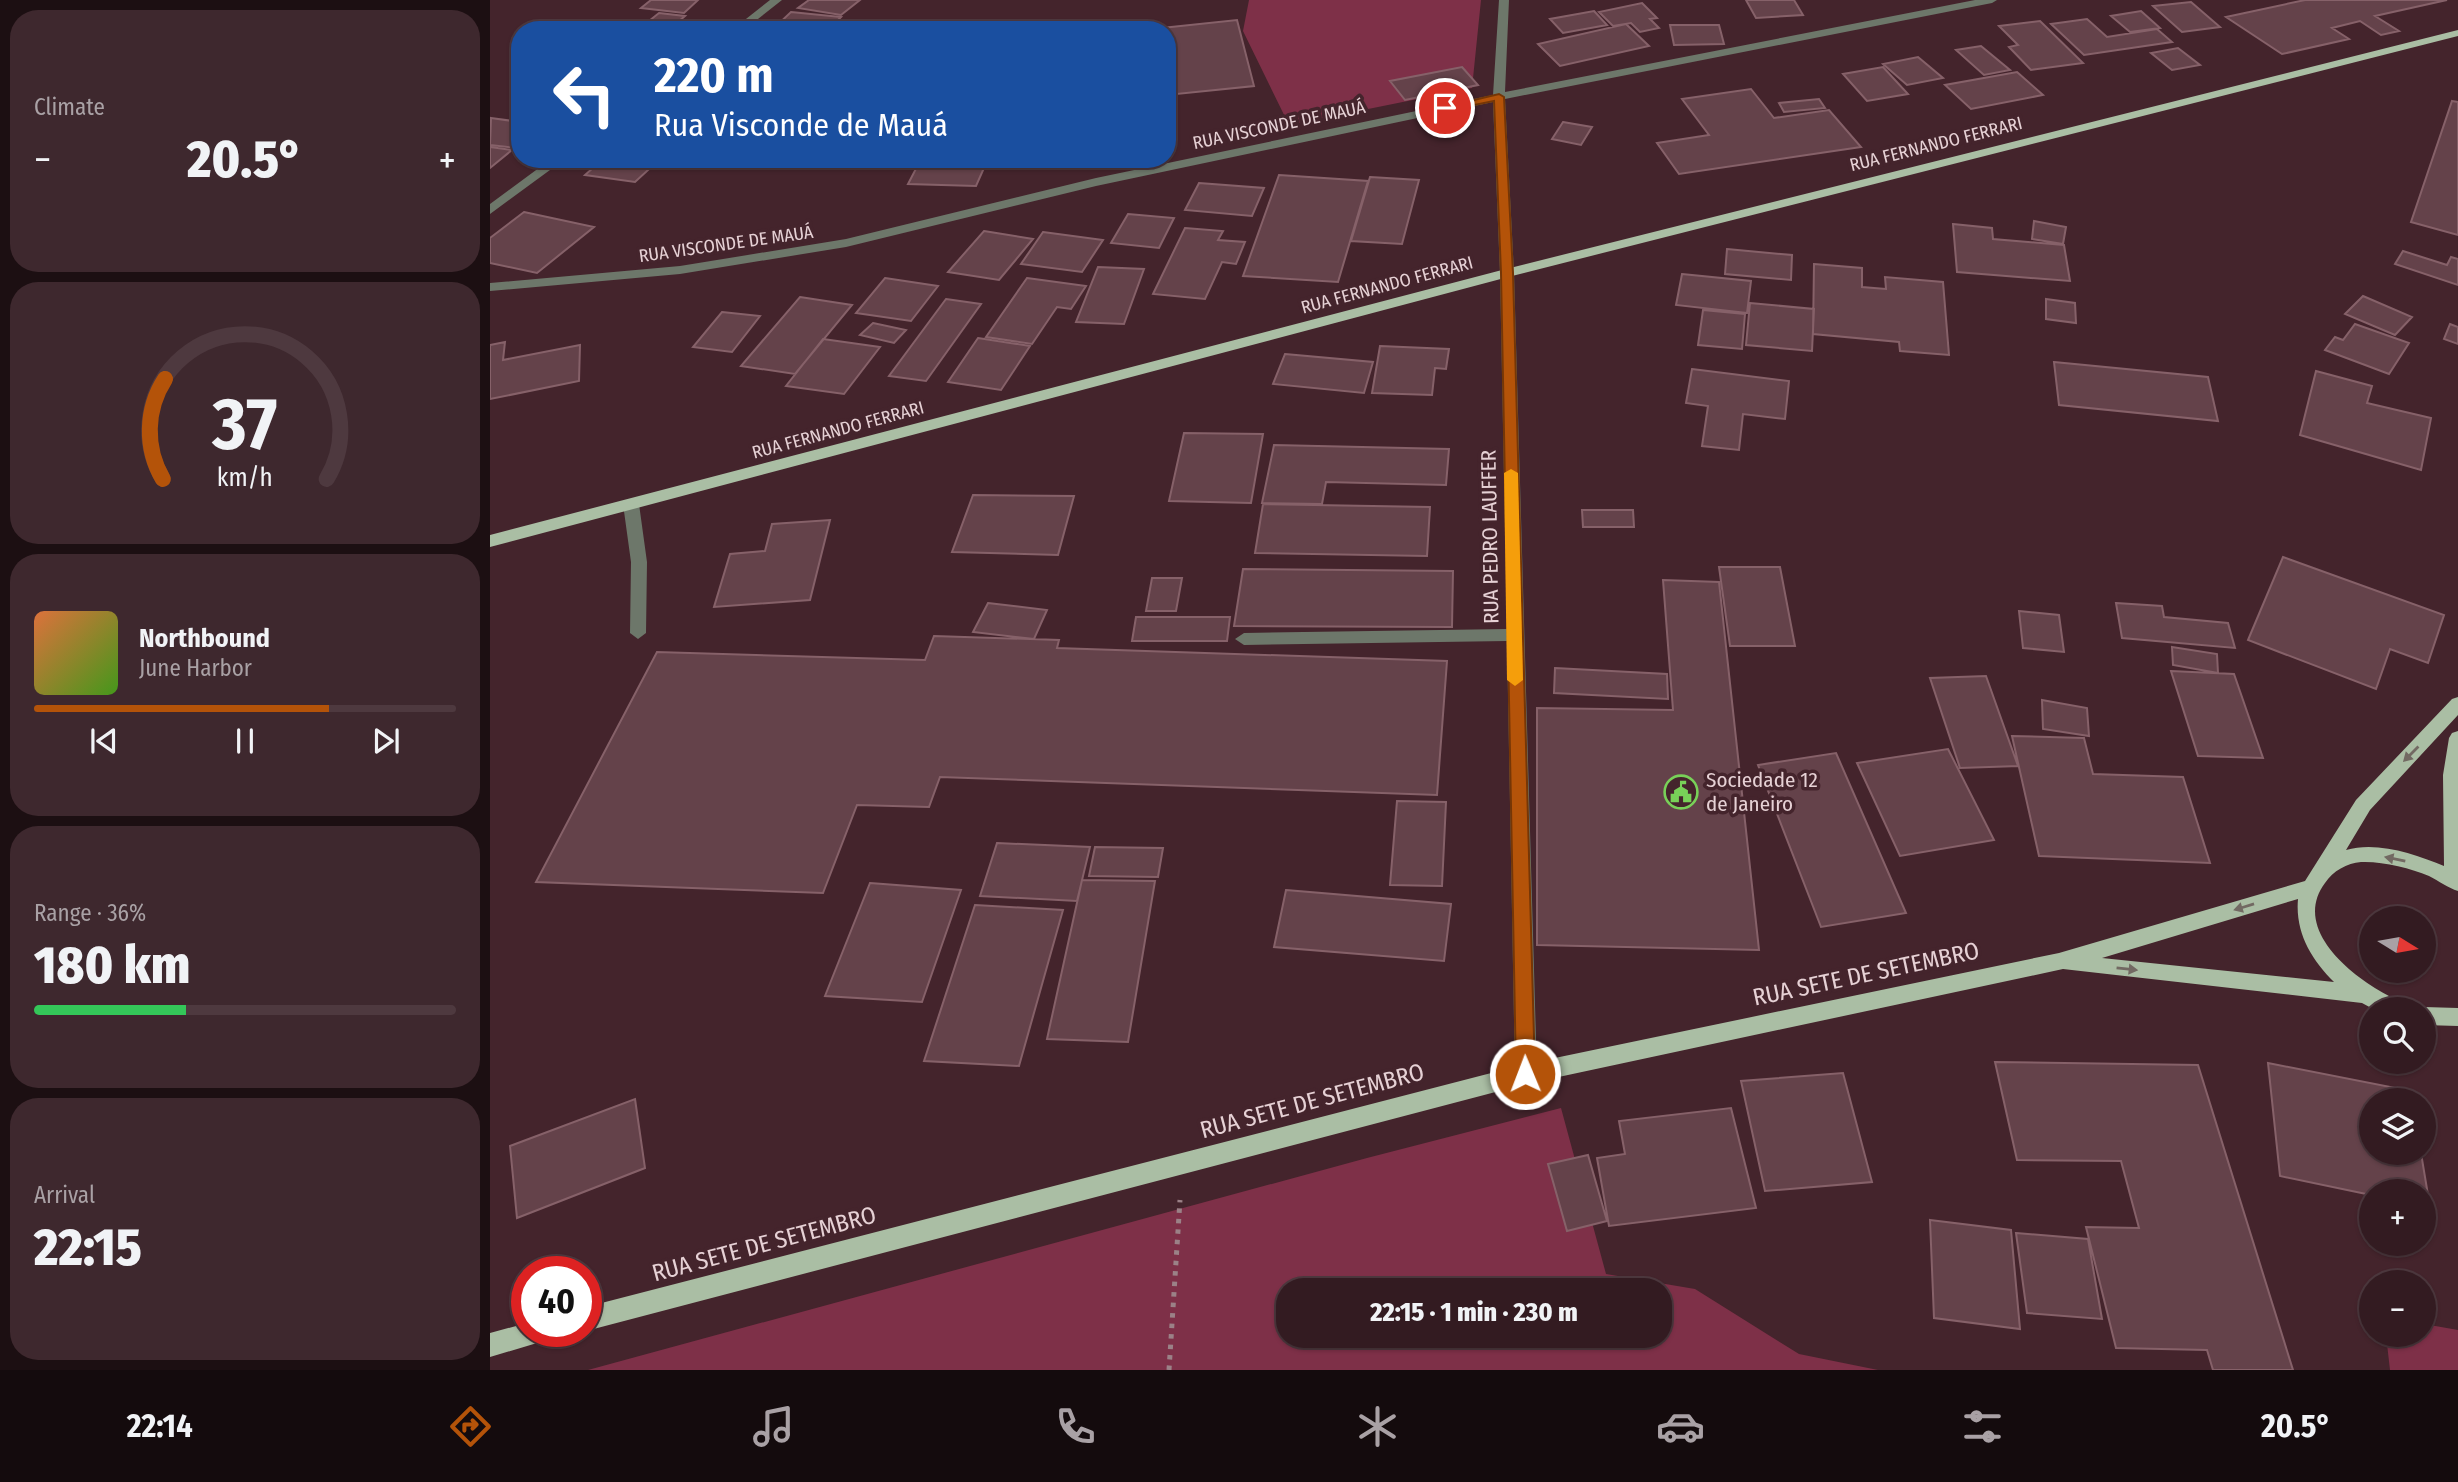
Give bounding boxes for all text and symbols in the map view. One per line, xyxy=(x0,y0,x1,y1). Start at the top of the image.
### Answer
text: 220 m xyxy=(654,46,774,105)
icon: left xyxy=(539,49,630,140)
pin xyxy=(1415,78,1475,138)
icon: arrive xyxy=(1426,89,1464,127)
text: Climate xyxy=(34,93,105,121)
street label: RUA VISCONDE DE MAUÁ xyxy=(1191,95,1368,154)
text: Rua Visconde de Mauá xyxy=(654,106,948,144)
street label: RUA FERNANDO FERRARI xyxy=(1847,112,2025,176)
text: 20.5° xyxy=(187,128,303,191)
text: − xyxy=(34,137,51,183)
text: + xyxy=(439,137,456,183)
street label: RUA VISCONDE DE MAUÁ xyxy=(637,220,815,267)
street label: RUA FERNANDO FERRARI xyxy=(1299,251,1475,319)
text: 37 xyxy=(211,381,278,468)
street label: RUA FERNANDO FERRARI xyxy=(750,396,926,464)
street label: RUA PEDRO LAUFFER xyxy=(1475,449,1505,624)
text: km/h xyxy=(217,463,273,493)
text: Northbound xyxy=(139,623,270,654)
text: June Harbor xyxy=(139,654,252,682)
icon: previous xyxy=(85,722,123,760)
icon: pause xyxy=(226,722,264,760)
icon: next xyxy=(367,722,405,760)
one-way arrow xyxy=(2403,745,2420,762)
place label: Sociedade 12 de Janeiro xyxy=(1706,767,1818,817)
public building icon: Sociedade 12 de Janeiro xyxy=(1662,773,1700,811)
one-way arrow xyxy=(2384,853,2406,864)
text: Range · 36% xyxy=(34,899,146,927)
one-way arrow xyxy=(2233,903,2254,913)
north arrow xyxy=(2359,906,2436,984)
map controls xyxy=(2359,906,2436,1347)
text: 180 km xyxy=(34,934,190,997)
street label: RUA SETE DE SETEMBRO xyxy=(1750,936,1982,1012)
one-way arrow xyxy=(2116,964,2138,975)
button: search xyxy=(2359,997,2436,1074)
position arrow xyxy=(1488,1037,1562,1111)
street label: RUA SETE DE SETEMBRO xyxy=(1197,1058,1427,1144)
button: layers xyxy=(2359,1088,2436,1165)
button: + xyxy=(2359,1179,2436,1256)
text: Arrival xyxy=(34,1181,95,1209)
street label: RUA SETE DE SETEMBRO xyxy=(649,1201,879,1287)
text: 22:15 xyxy=(34,1216,142,1279)
speed limit sign: 40 xyxy=(511,1256,602,1347)
button: − xyxy=(2359,1270,2436,1347)
text: 22:15 · 1 min · 230 m xyxy=(1370,1297,1578,1328)
icon: directions xyxy=(446,1402,495,1451)
icon: music xyxy=(749,1402,798,1451)
icon: phone xyxy=(1051,1402,1100,1451)
icon: climate xyxy=(1353,1402,1402,1451)
icon: car xyxy=(1656,1402,1705,1451)
icon: filters xyxy=(1958,1402,2007,1451)
text: 22:14 xyxy=(127,1407,193,1445)
text: 20.5° xyxy=(2261,1407,2331,1445)

